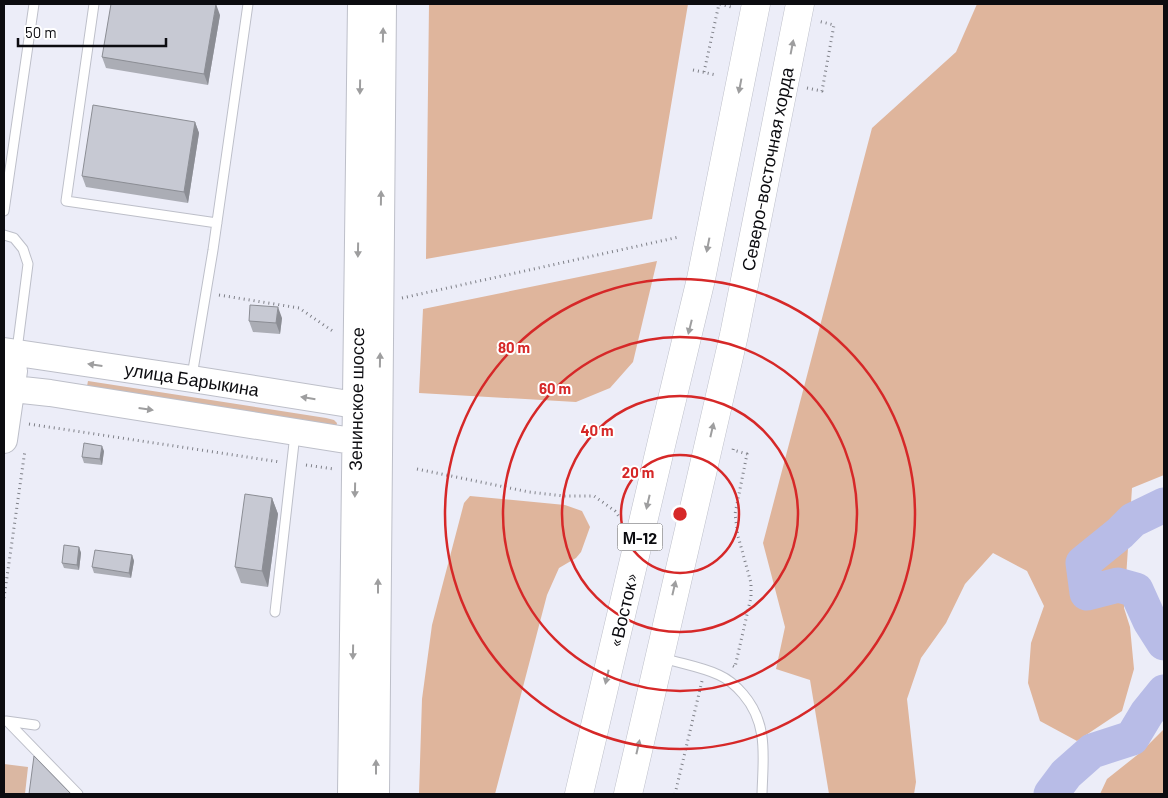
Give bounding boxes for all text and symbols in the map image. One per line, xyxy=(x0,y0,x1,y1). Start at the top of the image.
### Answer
scale bar xyxy=(18,15,165,47)
text: 50 m xyxy=(25,23,57,41)
one-way arrow xyxy=(379,27,387,43)
one-way arrow xyxy=(788,38,796,54)
street label: Северо-восточная хорда xyxy=(736,64,798,273)
one-way arrow xyxy=(736,78,744,93)
one-way arrow xyxy=(356,80,364,96)
one-way arrow xyxy=(377,190,385,206)
one-way arrow xyxy=(704,238,712,254)
one-way arrow xyxy=(354,242,362,258)
one-way arrow xyxy=(686,319,694,334)
street label: Зенинское шоссе xyxy=(344,327,368,471)
text: 80 m xyxy=(498,338,530,356)
one-way arrow xyxy=(376,352,384,368)
street label: улица Барыкина xyxy=(123,358,262,401)
one-way arrow xyxy=(87,360,103,368)
text: 60 m xyxy=(539,379,571,397)
one-way arrow xyxy=(300,393,316,401)
one-way arrow xyxy=(138,405,154,413)
text: 40 m xyxy=(580,421,614,439)
one-way arrow xyxy=(708,423,716,438)
text: 20 m xyxy=(622,463,654,481)
one-way arrow xyxy=(351,482,359,498)
one-way arrow xyxy=(644,494,652,509)
centre of rings xyxy=(671,505,689,523)
road number: М-12 xyxy=(618,524,662,550)
street label: «Восток» xyxy=(604,570,642,650)
one-way arrow xyxy=(374,578,382,594)
one-way arrow xyxy=(670,581,678,596)
one-way arrow xyxy=(349,645,357,661)
one-way arrow xyxy=(603,669,611,684)
one-way arrow xyxy=(634,739,642,754)
one-way arrow xyxy=(372,759,380,775)

